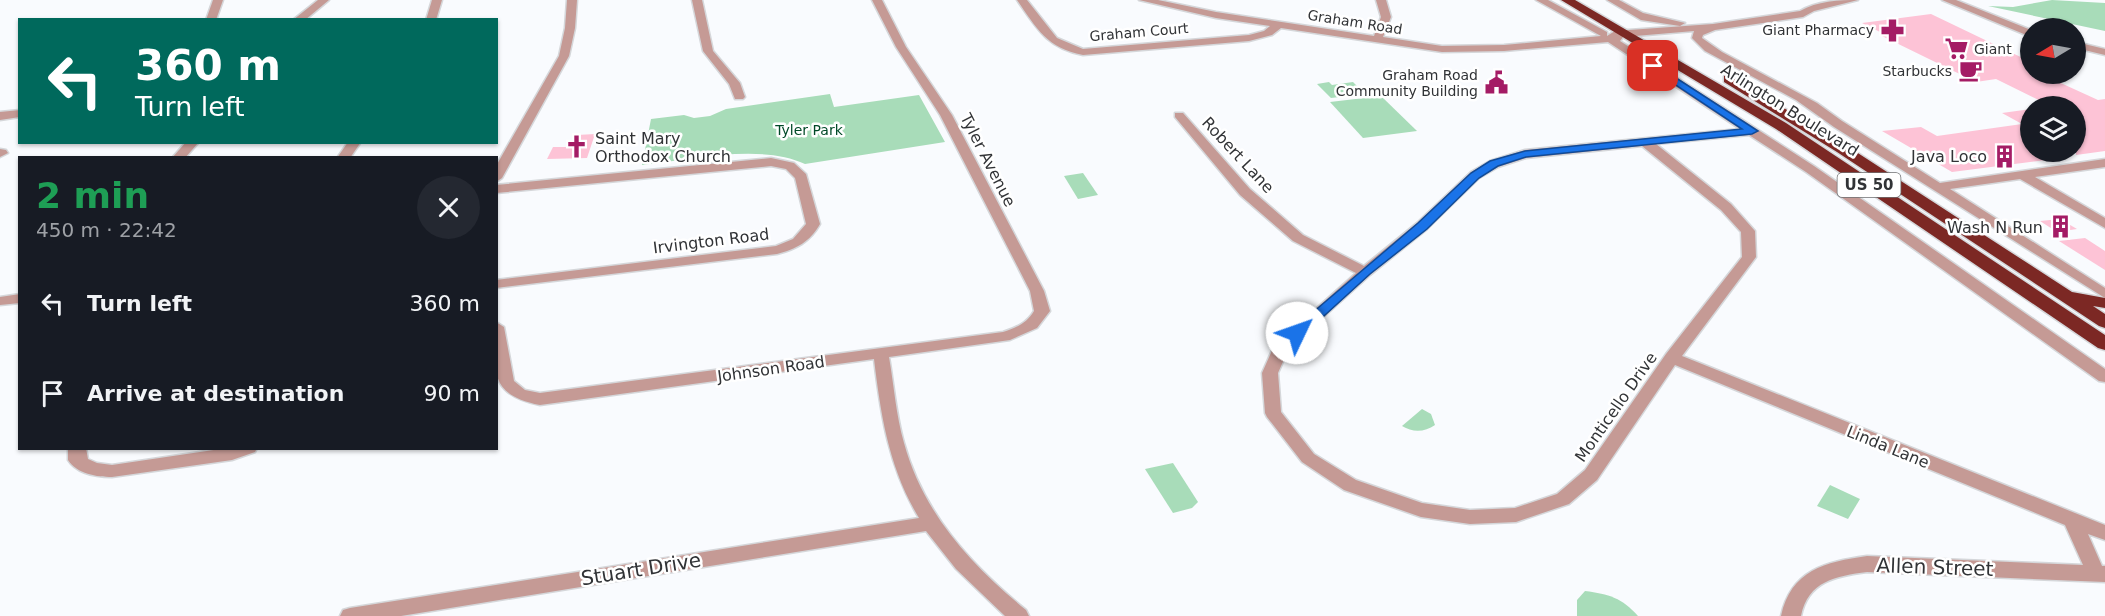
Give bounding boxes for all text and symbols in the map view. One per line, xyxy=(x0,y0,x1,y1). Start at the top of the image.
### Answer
street label: Graham Road xyxy=(1306,7,1404,37)
pharmacy icon: Giant Pharmacy xyxy=(1879,17,1905,43)
north arrow xyxy=(2020,18,2086,84)
map controls xyxy=(2020,18,2086,162)
street label: Graham Court xyxy=(1089,20,1190,44)
place label: Giant Pharmacy xyxy=(1762,22,1874,38)
supermarket icon: Giant xyxy=(1943,36,1969,62)
pin xyxy=(1627,40,1678,91)
text: 360 m xyxy=(135,41,281,90)
place label: Giant xyxy=(1974,41,2012,57)
icon: left xyxy=(36,42,114,120)
icon: arrive xyxy=(1636,49,1669,82)
cafe icon: Starbucks xyxy=(1957,58,1983,84)
street label: Arlington Boulevard xyxy=(1718,60,1862,160)
place label: Starbucks xyxy=(1882,63,1952,79)
place label: Graham Road Community Building xyxy=(1336,67,1478,99)
public building icon: Graham Road Community Building xyxy=(1483,70,1509,96)
text: Turn left xyxy=(135,91,245,122)
button: layers xyxy=(2020,96,2086,162)
street label: Tyler Avenue xyxy=(956,109,1020,210)
street label: Robert Lane xyxy=(1198,113,1278,197)
park label: Tyler Park xyxy=(774,122,844,138)
place label: Saint Mary Orthodox Church xyxy=(595,129,731,166)
church icon: Saint Mary Orthodox Church xyxy=(564,134,590,160)
building icon: Java Loco xyxy=(1992,143,2018,169)
place label: Java Loco xyxy=(1910,147,1987,166)
road number: US 50 xyxy=(1838,173,1900,197)
text: 2 min xyxy=(36,175,149,216)
button: close xyxy=(417,176,480,239)
building icon: Wash N Run xyxy=(2048,214,2074,240)
text: 450 m · 22:42 xyxy=(36,218,177,242)
place label: Wash N Run xyxy=(1947,218,2043,237)
street label: Irvington Road xyxy=(652,224,770,258)
icon: left xyxy=(36,287,69,320)
text: Turn left xyxy=(87,291,192,316)
text: 360 m xyxy=(410,291,480,316)
position arrow xyxy=(1265,301,1329,365)
street label: Monticello Drive xyxy=(1571,349,1661,465)
street label: Johnson Road xyxy=(715,352,826,386)
icon: arrive xyxy=(36,377,69,410)
text: Arrive at destination xyxy=(87,381,344,406)
text: 90 m xyxy=(424,381,480,406)
street label: Linda Lane xyxy=(1844,422,1932,472)
street label: Stuart Drive xyxy=(579,548,703,590)
street label: Allen Street xyxy=(1876,553,1994,581)

